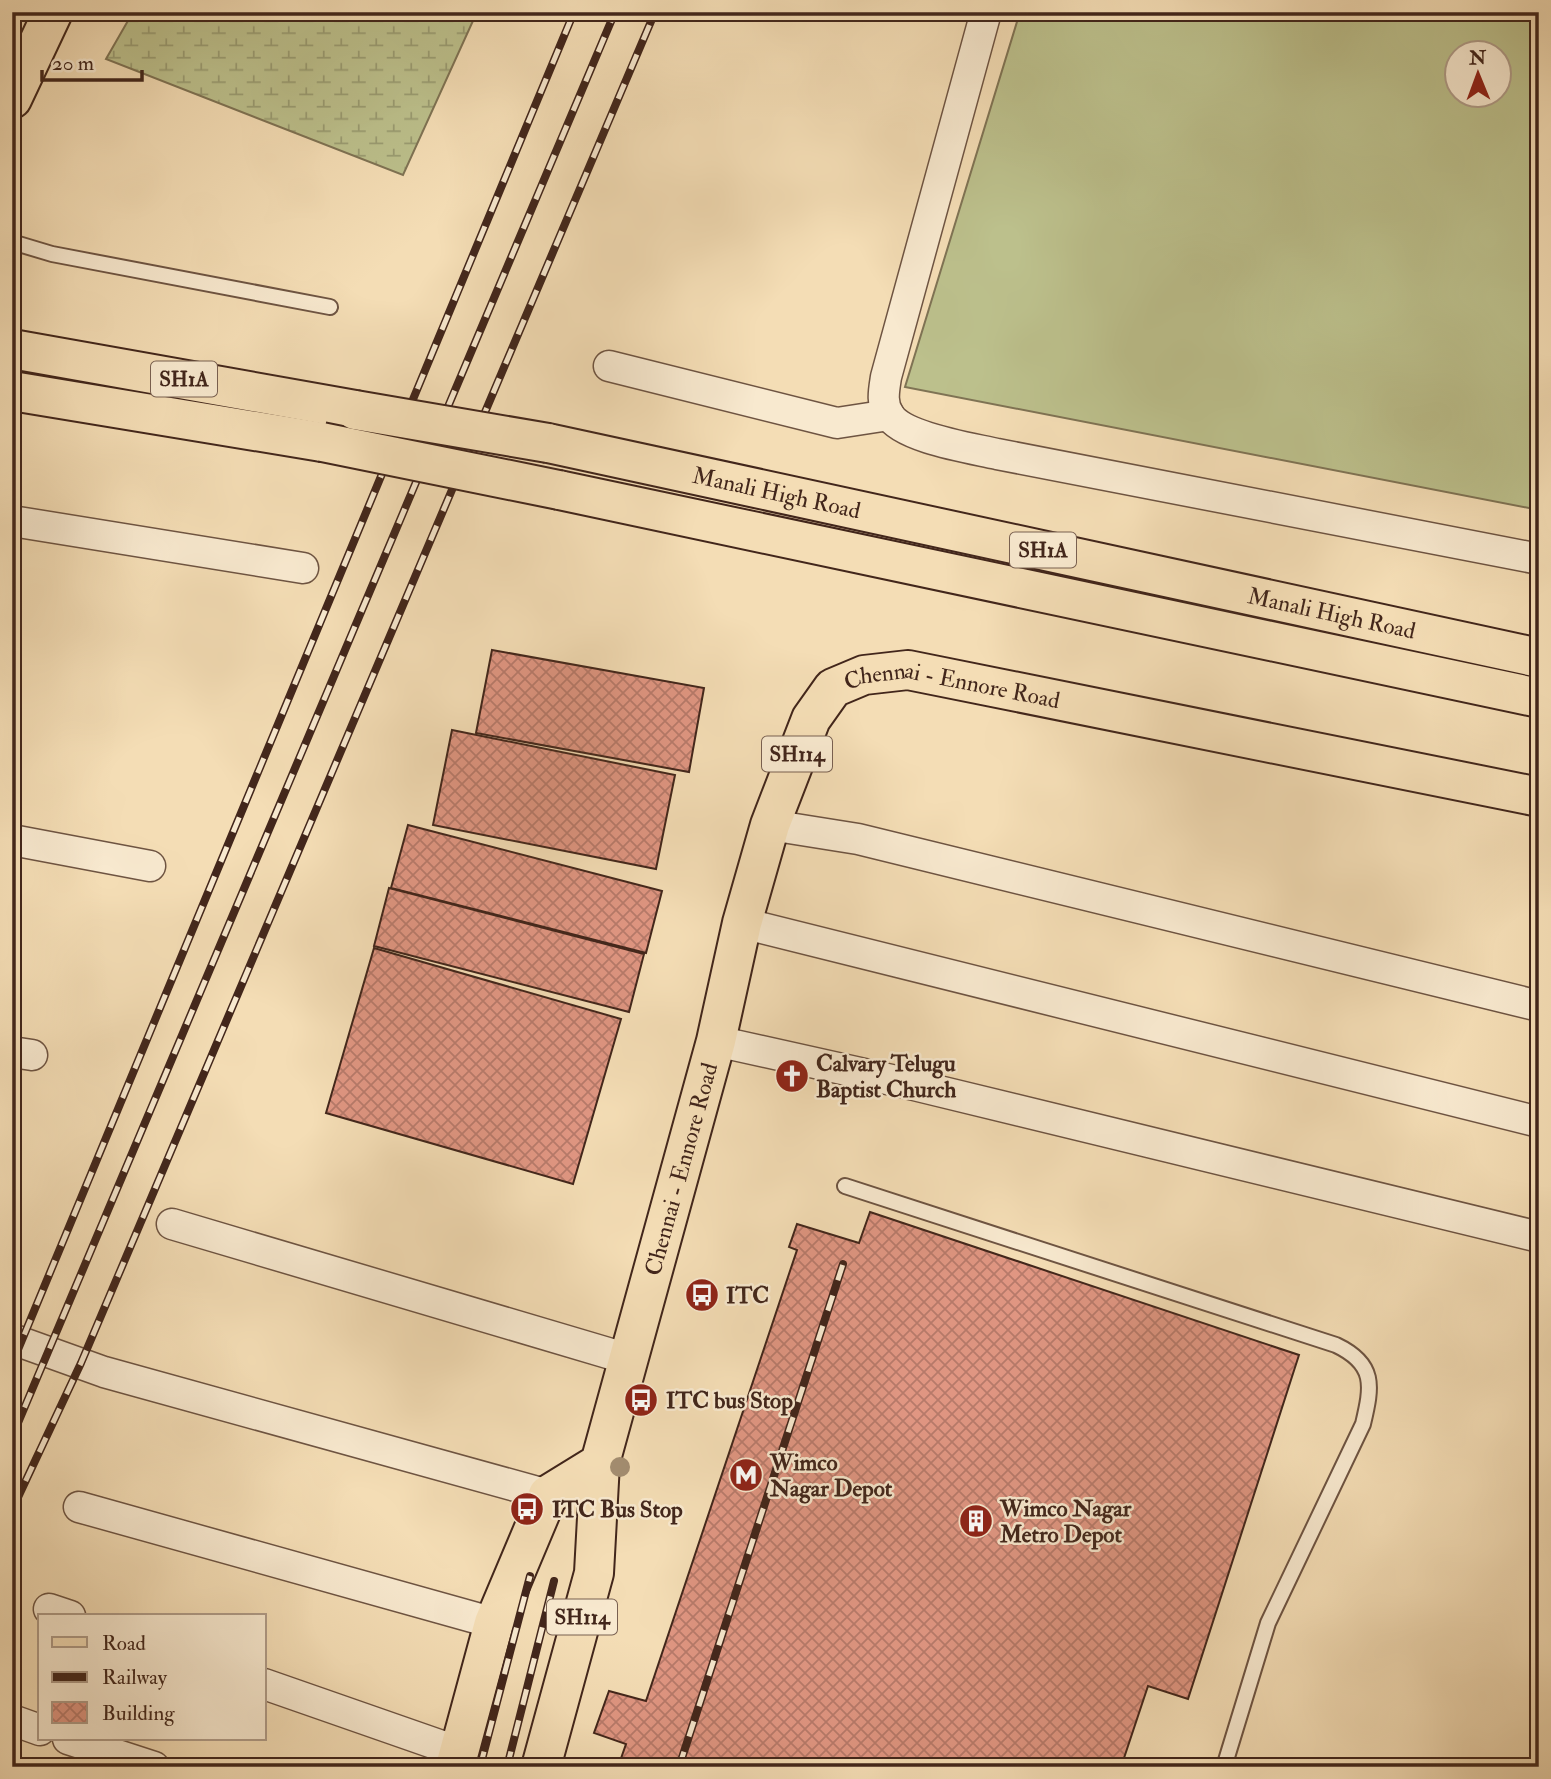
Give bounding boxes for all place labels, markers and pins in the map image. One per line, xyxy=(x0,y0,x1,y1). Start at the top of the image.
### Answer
place label: Calvary Telugu Baptist Church xyxy=(816,1049,956,1105)
church icon: Calvary Telugu Baptist Church xyxy=(773,1057,811,1095)
bus stop icon: ITC xyxy=(683,1276,721,1314)
place label: ITC xyxy=(726,1281,769,1310)
bus stop icon: ITC bus Stop xyxy=(622,1381,660,1419)
place label: ITC bus Stop xyxy=(666,1386,793,1416)
place label: Wimco Nagar Depot xyxy=(769,1448,893,1504)
metro station icon: Wimco Nagar Depot xyxy=(727,1456,765,1494)
bus stop icon: ITC Bus Stop xyxy=(508,1490,546,1528)
place label: Wimco Nagar Metro Depot xyxy=(999,1494,1132,1550)
place label: ITC Bus Stop xyxy=(552,1495,683,1525)
building icon: Wimco Nagar Metro Depot xyxy=(957,1502,995,1540)

